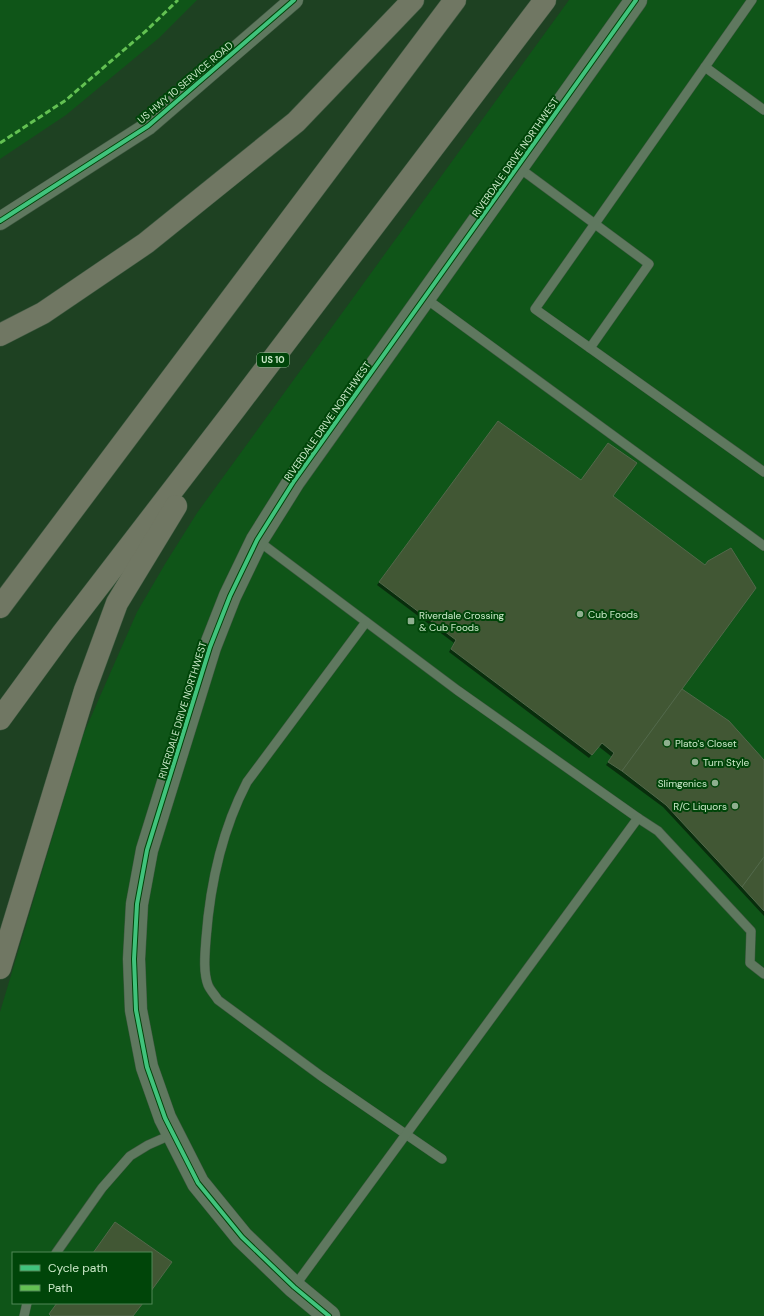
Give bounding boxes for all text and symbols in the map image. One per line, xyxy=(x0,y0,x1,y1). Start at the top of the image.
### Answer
street label: US HWY 10 SERVICE ROAD xyxy=(135,38,236,126)
street label: RIVERDALE DRIVE NORTHWEST xyxy=(469,95,562,220)
road number: US 10 xyxy=(257,353,289,367)
street label: RIVERDALE DRIVE NORTHWEST xyxy=(281,359,374,484)
place label: Cub Foods xyxy=(588,608,638,621)
place label: Riverdale Crossing & Cub Foods xyxy=(419,609,505,634)
marker: Cub Foods xyxy=(575,609,585,619)
marker: Riverdale Crossing & Cub Foods xyxy=(406,616,416,626)
street label: RIVERDALE DRIVE NORTHWEST xyxy=(155,640,210,780)
place label: Plato's Closet xyxy=(675,737,737,750)
marker: Plato's Closet xyxy=(662,738,672,748)
place label: Turn Style xyxy=(703,756,749,769)
marker: Turn Style xyxy=(690,757,700,767)
place label: Slimgenics xyxy=(658,777,707,790)
marker: Slimgenics xyxy=(710,778,720,788)
place label: R/C Liquors xyxy=(673,800,727,813)
marker: R/C Liquors xyxy=(730,801,740,811)
legend xyxy=(12,1252,152,1304)
text: Cycle path xyxy=(48,1260,108,1276)
text: Path xyxy=(48,1280,73,1296)

